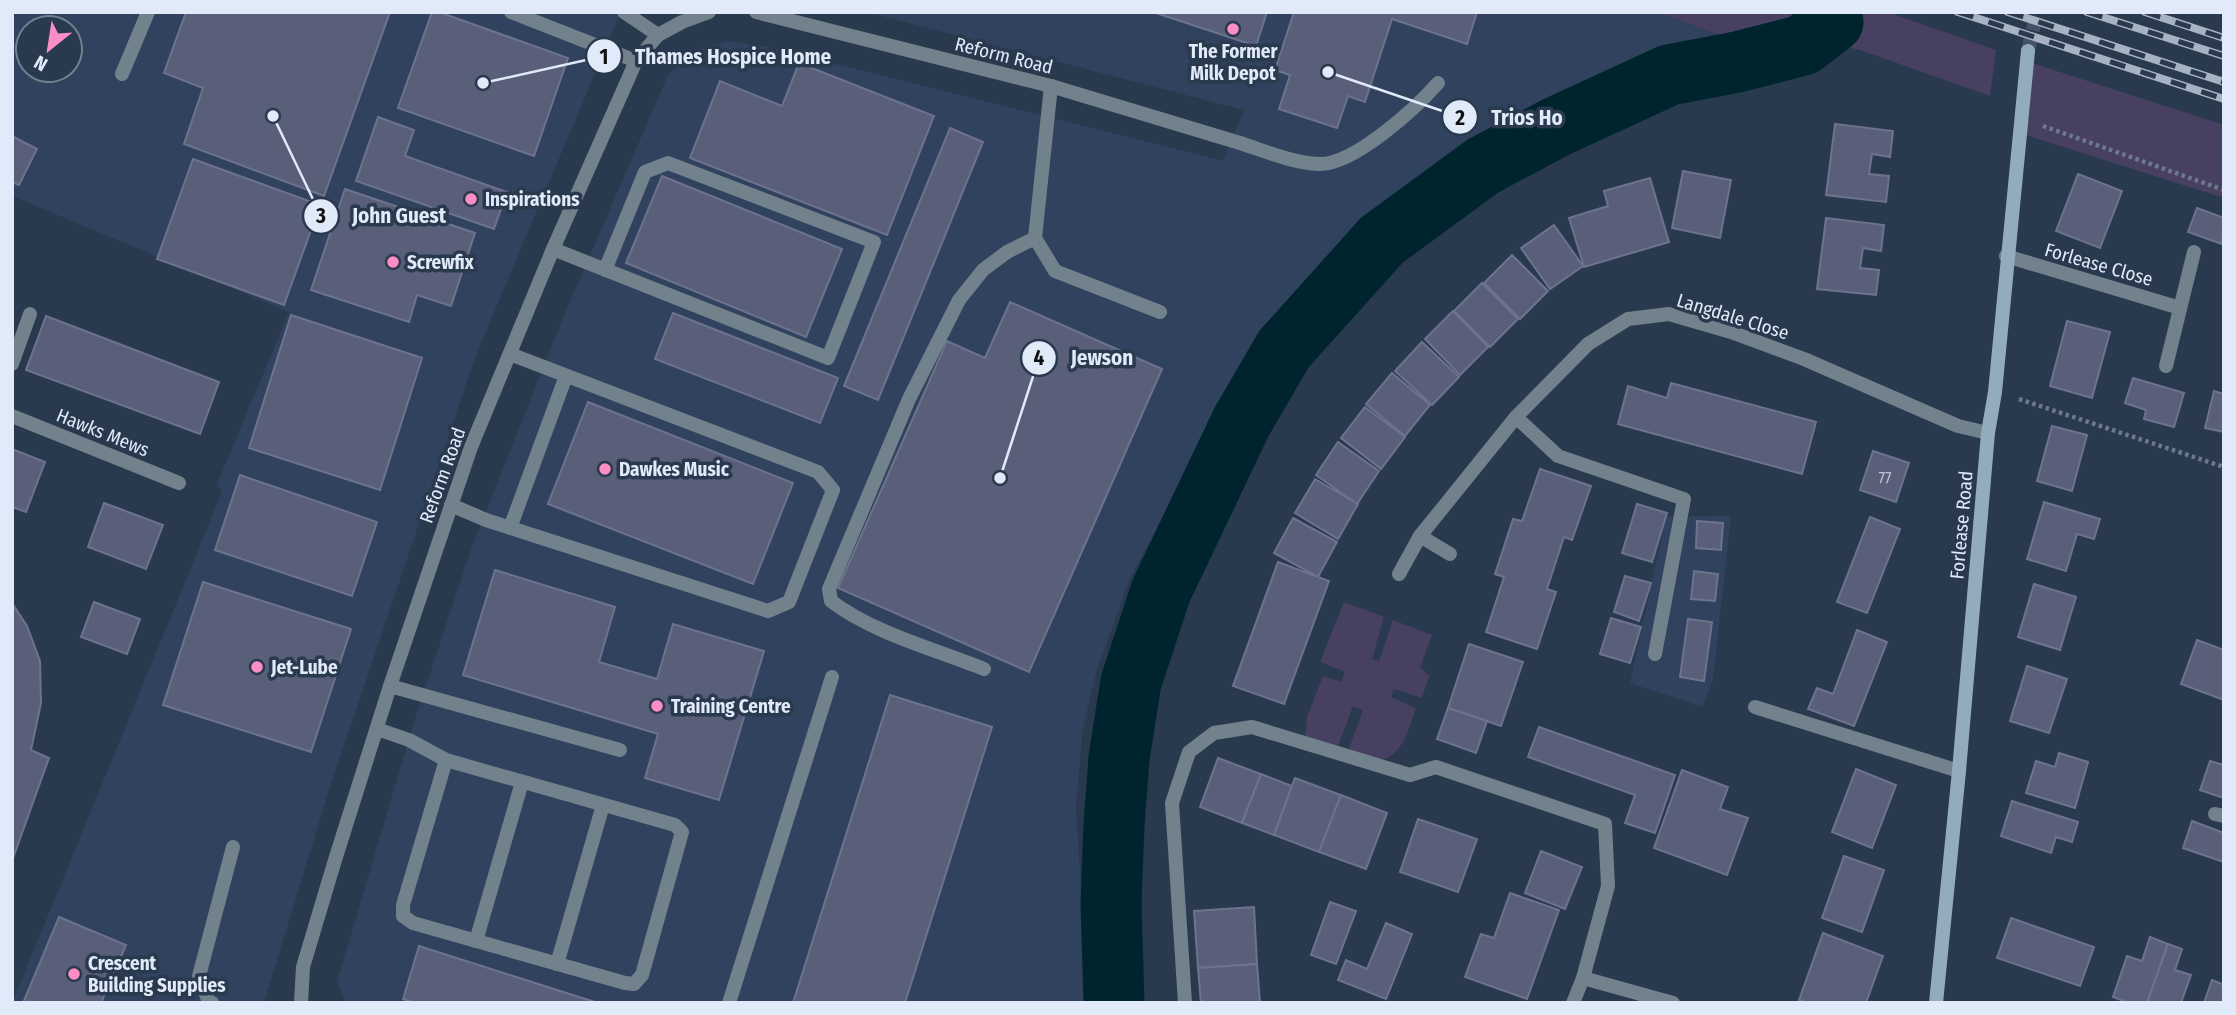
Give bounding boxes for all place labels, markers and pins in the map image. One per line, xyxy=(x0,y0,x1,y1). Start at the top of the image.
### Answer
marker: The Former Milk Depot xyxy=(1225,21,1241,37)
callout: Thames Hospice Home xyxy=(586,35,845,77)
place label: The Former Milk Depot xyxy=(1189,40,1278,85)
callout: Trios Ho xyxy=(1443,96,1577,138)
place label: Inspirations xyxy=(485,188,580,211)
marker: Inspirations xyxy=(463,191,479,207)
callout: John Guest xyxy=(303,195,461,237)
place label: Screwfix xyxy=(407,251,475,274)
marker: Screwfix xyxy=(385,254,401,270)
callout: Jewson xyxy=(1021,337,1147,379)
place label: Dawkes Music xyxy=(619,458,730,481)
marker: Dawkes Music xyxy=(597,461,613,477)
place label: Jet-Lube xyxy=(270,656,338,679)
marker: Jet-Lube xyxy=(249,659,265,675)
place label: Training Centre xyxy=(671,695,791,718)
marker: Training Centre xyxy=(649,698,665,714)
place label: Crescent Building Supplies xyxy=(88,952,226,997)
marker: Crescent Building Supplies xyxy=(66,966,82,982)

